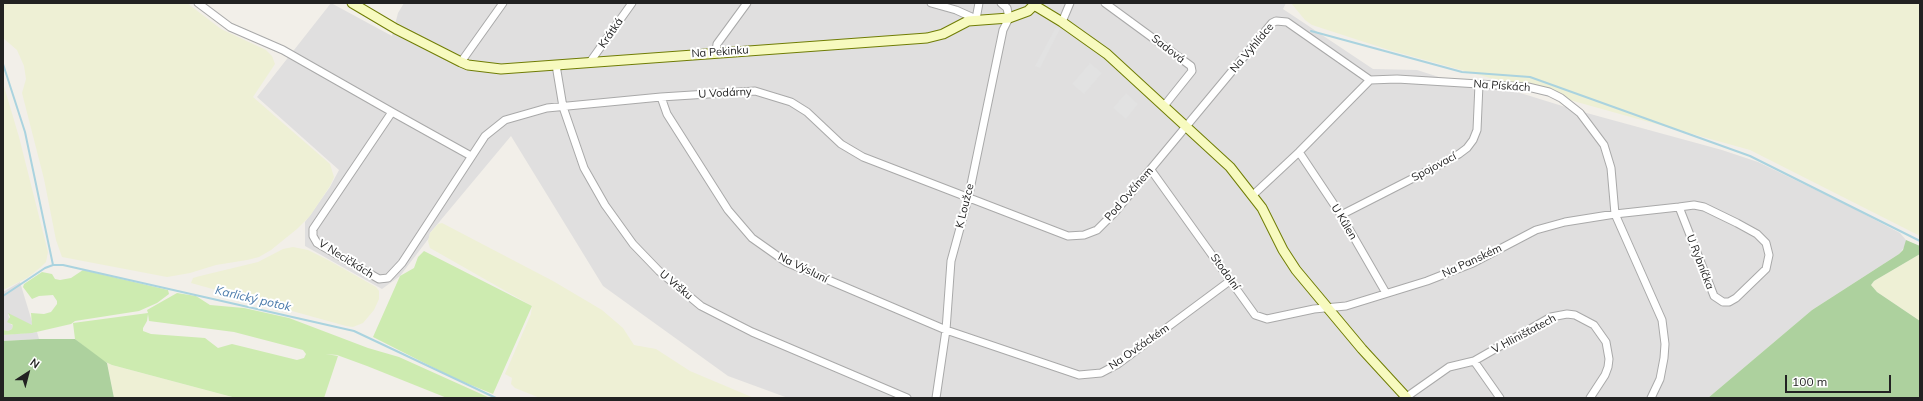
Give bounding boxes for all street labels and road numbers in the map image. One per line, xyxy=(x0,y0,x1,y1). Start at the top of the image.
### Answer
street label: Krátká xyxy=(596,15,626,51)
street label: Na Vyhlídce xyxy=(1227,21,1277,75)
street label: Sadová xyxy=(1149,32,1187,66)
street label: Na Pekinku xyxy=(691,43,749,61)
street label: Na Pískách xyxy=(1473,77,1531,95)
street label: U Vodárny xyxy=(698,85,752,101)
street label: Spojovací xyxy=(1409,150,1459,184)
street label: Pod Ovčínem xyxy=(1102,164,1156,224)
street label: K Loužce xyxy=(953,182,977,230)
street label: U Kůlen xyxy=(1328,202,1360,242)
street label: U Rybníčka xyxy=(1684,233,1716,291)
street label: V Necičkách xyxy=(316,237,376,281)
street label: Na Panském xyxy=(1440,241,1504,281)
street label: Na Výsluní xyxy=(776,250,830,286)
street label: Stodolní xyxy=(1207,251,1243,293)
street label: U Vršku xyxy=(657,267,695,303)
street label: V Hlinišťatech xyxy=(1490,312,1558,356)
street label: Na Ovčáckém xyxy=(1106,321,1172,373)

